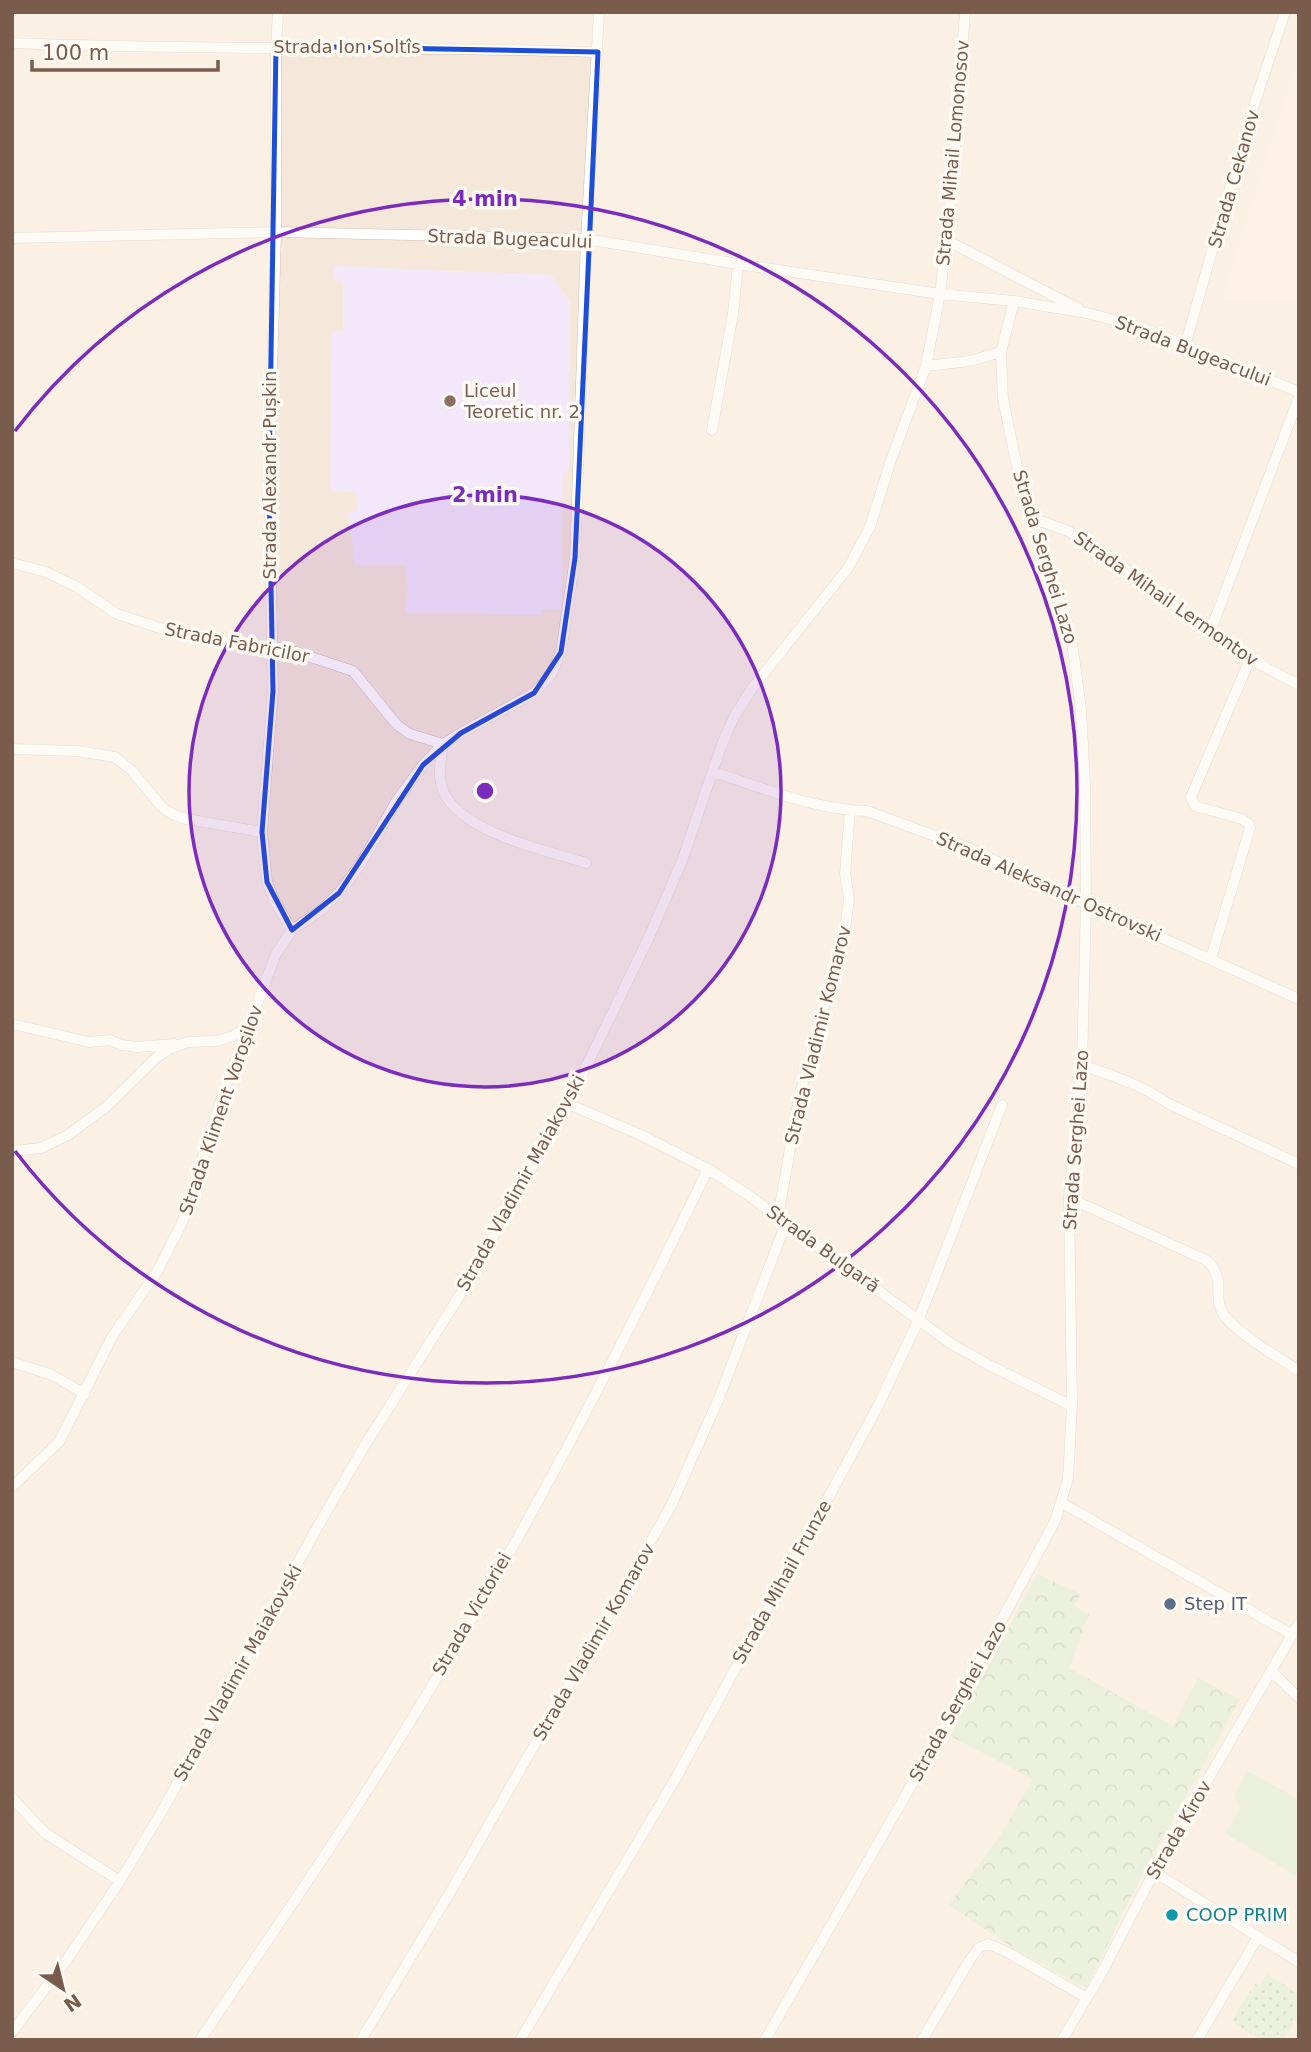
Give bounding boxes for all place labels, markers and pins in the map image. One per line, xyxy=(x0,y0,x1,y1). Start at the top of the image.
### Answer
place label: Liceul Teoretic nr. 2 xyxy=(463,380,580,422)
marker: Liceul Teoretic nr. 2 xyxy=(442,393,458,409)
centre of rings xyxy=(473,779,497,803)
place label: Step IT xyxy=(1184,1593,1248,1614)
marker: Step IT xyxy=(1162,1596,1178,1612)
place label: COOP PRIM xyxy=(1186,1904,1288,1925)
marker: COOP PRIM xyxy=(1164,1907,1180,1923)

